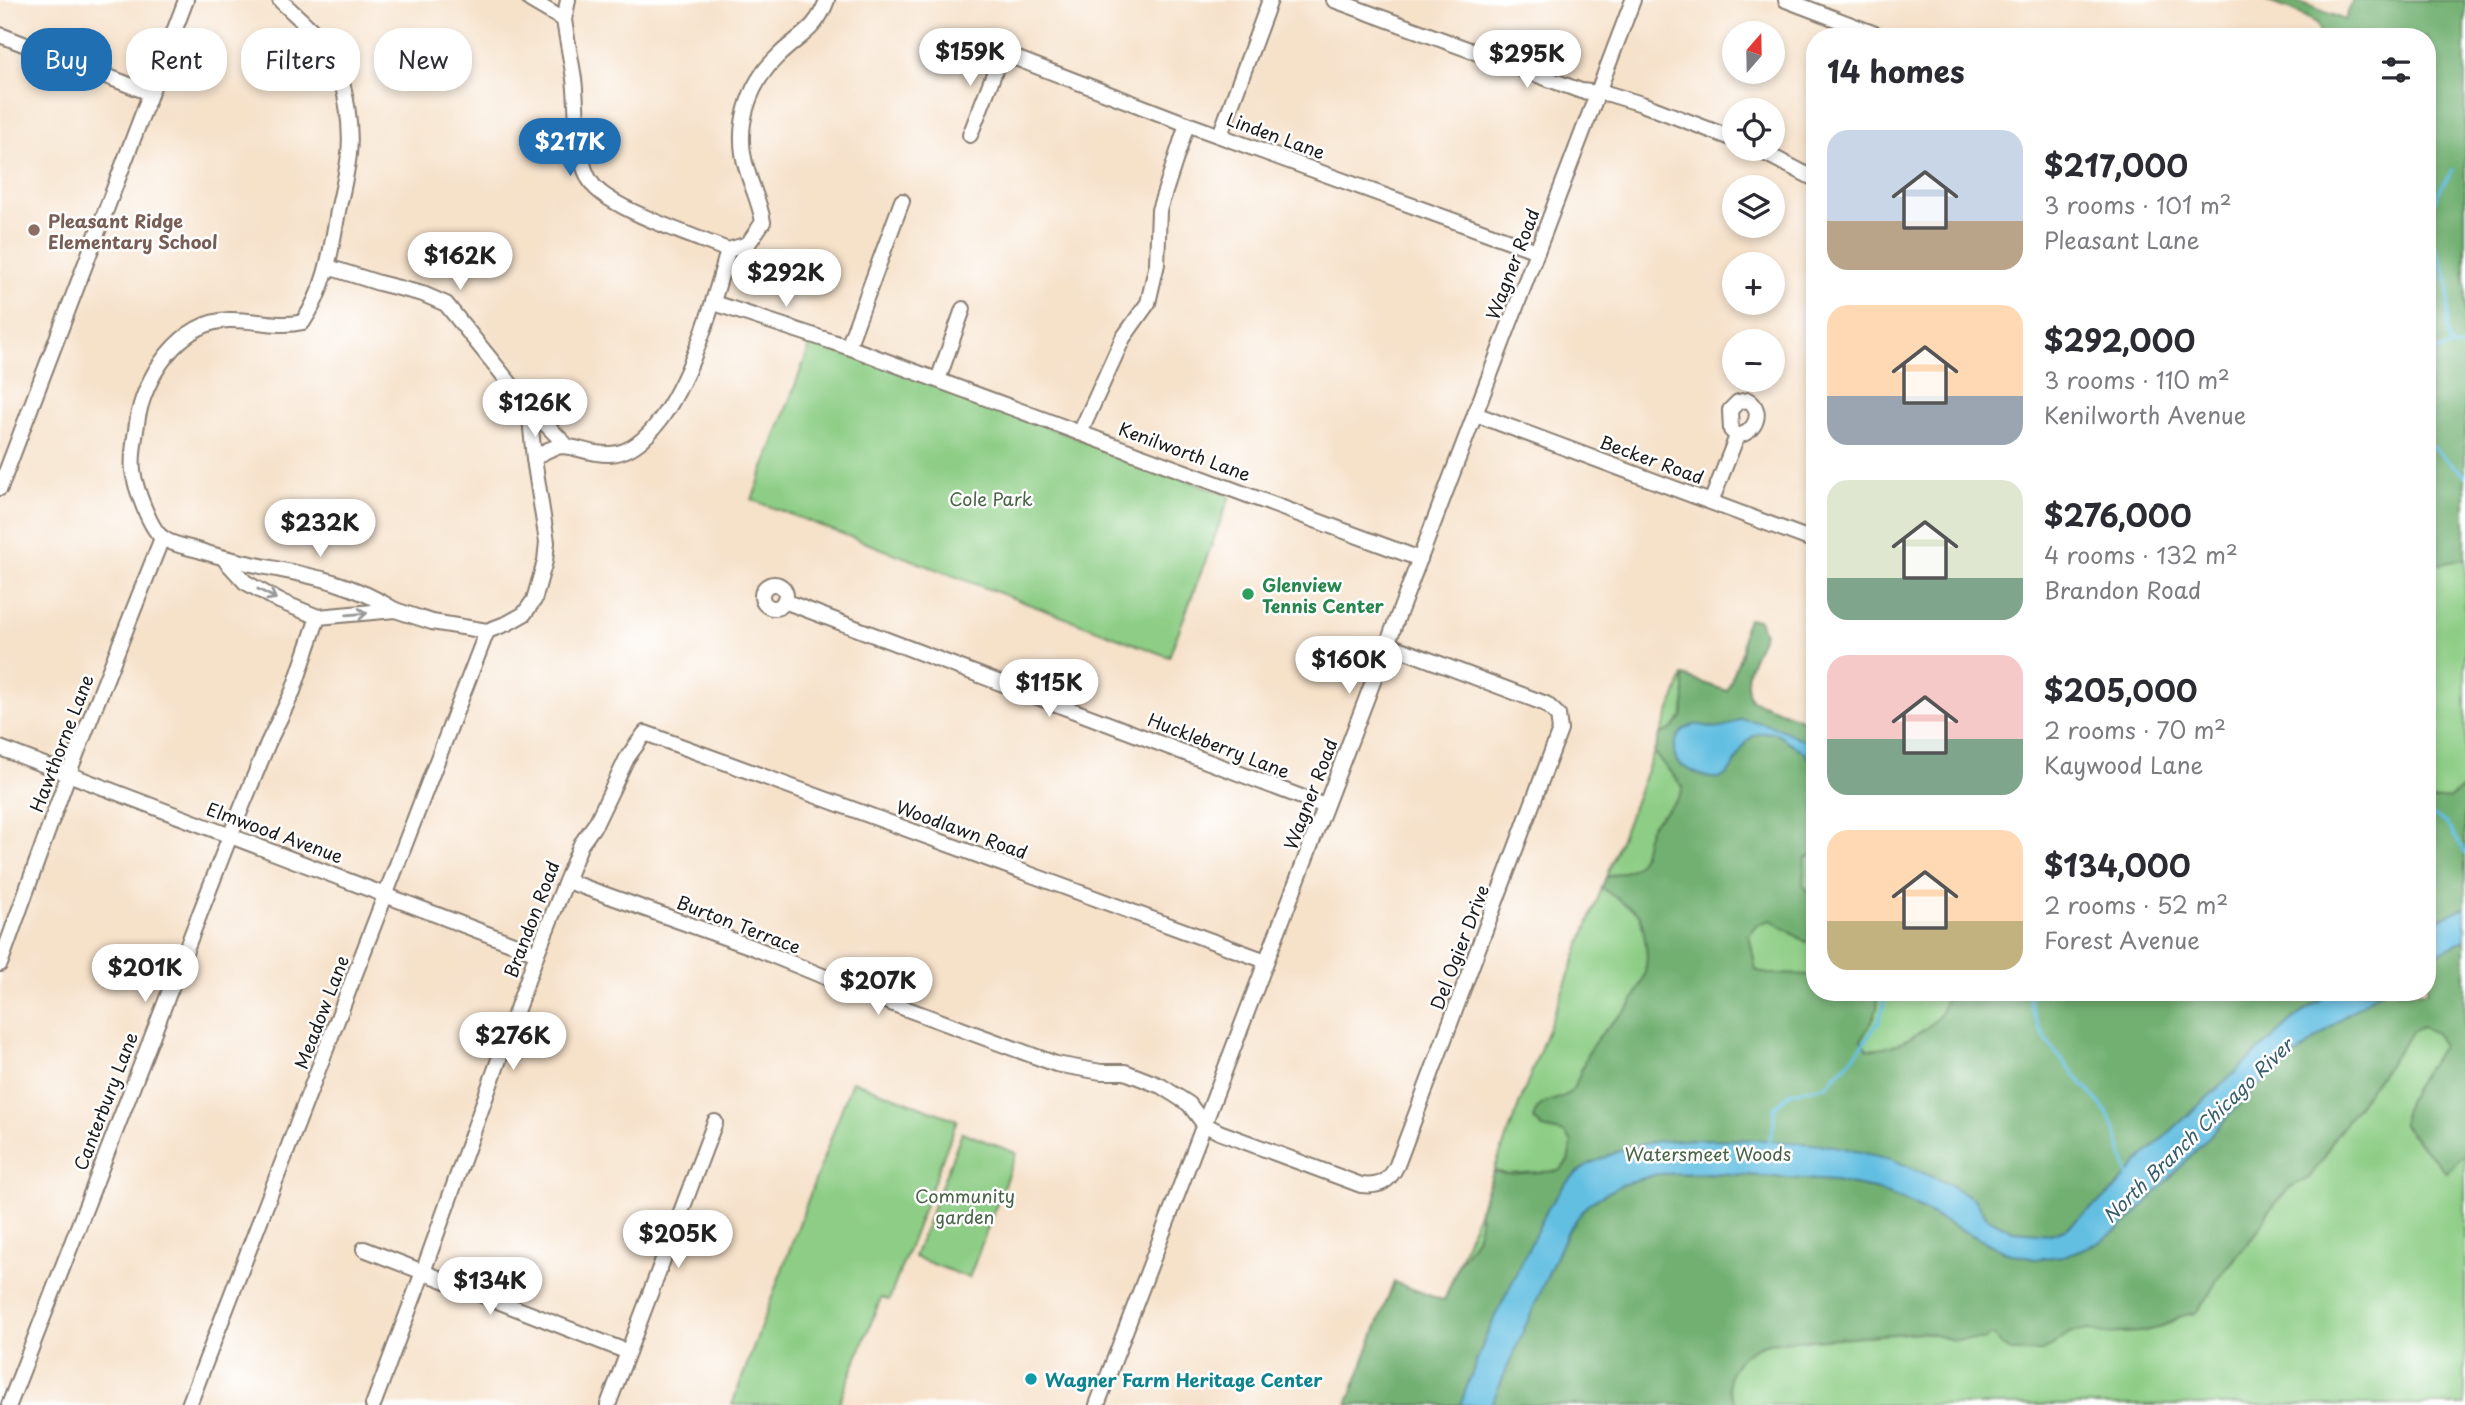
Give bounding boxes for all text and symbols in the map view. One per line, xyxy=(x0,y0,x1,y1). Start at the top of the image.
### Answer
north arrow xyxy=(1722,21,1785,84)
map controls xyxy=(1722,21,1785,392)
chip: Buy xyxy=(21,28,112,91)
chip: Rent xyxy=(126,28,227,91)
chip: Filters xyxy=(241,28,360,91)
chip: New xyxy=(374,28,472,91)
pin: $159K xyxy=(921,28,1019,88)
pin: $295K xyxy=(1478,31,1576,90)
text: $159K xyxy=(935,33,1005,68)
text: $295K xyxy=(1489,35,1565,70)
text: 14 homes xyxy=(1827,48,1965,93)
icon: filters xyxy=(2377,51,2415,89)
button: locate xyxy=(1722,98,1785,161)
street label: Linden Lane xyxy=(1223,105,1329,165)
pin: $217K xyxy=(521,118,619,178)
text: $217K xyxy=(535,123,605,158)
text: $217,000 xyxy=(2044,142,2188,187)
icon: home xyxy=(1883,158,1967,242)
button: layers xyxy=(1722,175,1785,238)
text: 3 rooms · 101 m² xyxy=(2044,187,2232,222)
street label: Wagner Road xyxy=(1478,204,1546,324)
place label: Pleasant Ridge Elementary School xyxy=(48,207,218,255)
marker: Pleasant Ridge Elementary School xyxy=(26,222,42,238)
text: Pleasant Lane xyxy=(2044,222,2200,257)
pin: $162K xyxy=(411,232,509,292)
text: $162K xyxy=(424,237,496,272)
pin: $292K xyxy=(737,250,835,309)
button: + xyxy=(1722,252,1785,315)
text: $292K xyxy=(747,254,825,289)
text: $292,000 xyxy=(2044,317,2195,362)
button: − xyxy=(1722,329,1785,392)
icon: home xyxy=(1883,333,1967,417)
text: 3 rooms · 110 m² xyxy=(2044,362,2230,397)
pin: $126K xyxy=(486,380,584,439)
text: $126K xyxy=(498,384,572,419)
text: Kenilworth Avenue xyxy=(2044,397,2246,432)
street label: Kenilworth Lane xyxy=(1115,415,1255,487)
street label: Becker Road xyxy=(1596,428,1708,490)
park label: Cole Park xyxy=(949,485,1033,512)
text: $276,000 xyxy=(2044,492,2191,537)
pin: $232K xyxy=(271,500,369,559)
text: $232K xyxy=(281,504,359,539)
icon: home xyxy=(1883,508,1967,592)
text: 4 rooms · 132 m² xyxy=(2044,537,2238,572)
place label: Glenview Tennis Center xyxy=(1262,571,1384,619)
text: Brandon Road xyxy=(2044,572,2201,607)
marker: Glenview Tennis Center xyxy=(1240,586,1256,602)
one-way arrow xyxy=(257,587,277,601)
one-way arrow xyxy=(345,607,367,620)
pin: $160K xyxy=(1300,636,1398,696)
text: $160K xyxy=(1311,641,1387,676)
pin: $115K xyxy=(1000,660,1098,719)
text: $115K xyxy=(1015,664,1083,699)
text: $205,000 xyxy=(2044,667,2198,712)
street label: Hawthorne Lane xyxy=(22,670,100,816)
icon: home xyxy=(1883,683,1967,767)
street label: Huckleberry Lane xyxy=(1144,706,1294,784)
text: 2 rooms · 70 m² xyxy=(2044,712,2226,747)
street label: Wagner Road xyxy=(1276,734,1344,854)
text: Kaywood Lane xyxy=(2044,747,2203,782)
street label: Woodlawn Road xyxy=(892,793,1032,865)
street label: Elmwood Avenue xyxy=(203,795,347,869)
text: $134,000 xyxy=(2044,842,2191,887)
street label: Brandon Road xyxy=(496,857,566,981)
icon: home xyxy=(1883,858,1967,942)
street label: Del Ogier Drive xyxy=(1423,881,1495,1013)
text: 2 rooms · 52 m² xyxy=(2044,887,2228,922)
street label: Burton Terrace xyxy=(673,888,805,960)
text: Forest Avenue xyxy=(2044,922,2200,957)
pin: $201K xyxy=(96,944,194,1004)
text: $201K xyxy=(108,949,182,984)
street label: Meadow Lane xyxy=(287,951,355,1073)
pin: $207K xyxy=(829,958,927,1017)
text: $207K xyxy=(840,962,916,997)
pin: $276K xyxy=(464,1012,562,1072)
text: $276K xyxy=(475,1017,551,1052)
street label: Canterbury Lane xyxy=(66,1028,144,1174)
water label: North Branch Chicago River xyxy=(2096,1030,2300,1229)
park label: Watersmeet Woods xyxy=(1625,1140,1791,1167)
park label: Community garden xyxy=(915,1182,1015,1230)
pin: $205K xyxy=(629,1210,727,1270)
text: $205K xyxy=(639,1215,717,1250)
pin: $134K xyxy=(441,1258,539,1317)
text: $134K xyxy=(453,1262,527,1297)
place label: Wagner Farm Heritage Center xyxy=(1045,1366,1323,1393)
marker: Wagner Farm Heritage Center xyxy=(1023,1371,1039,1387)

